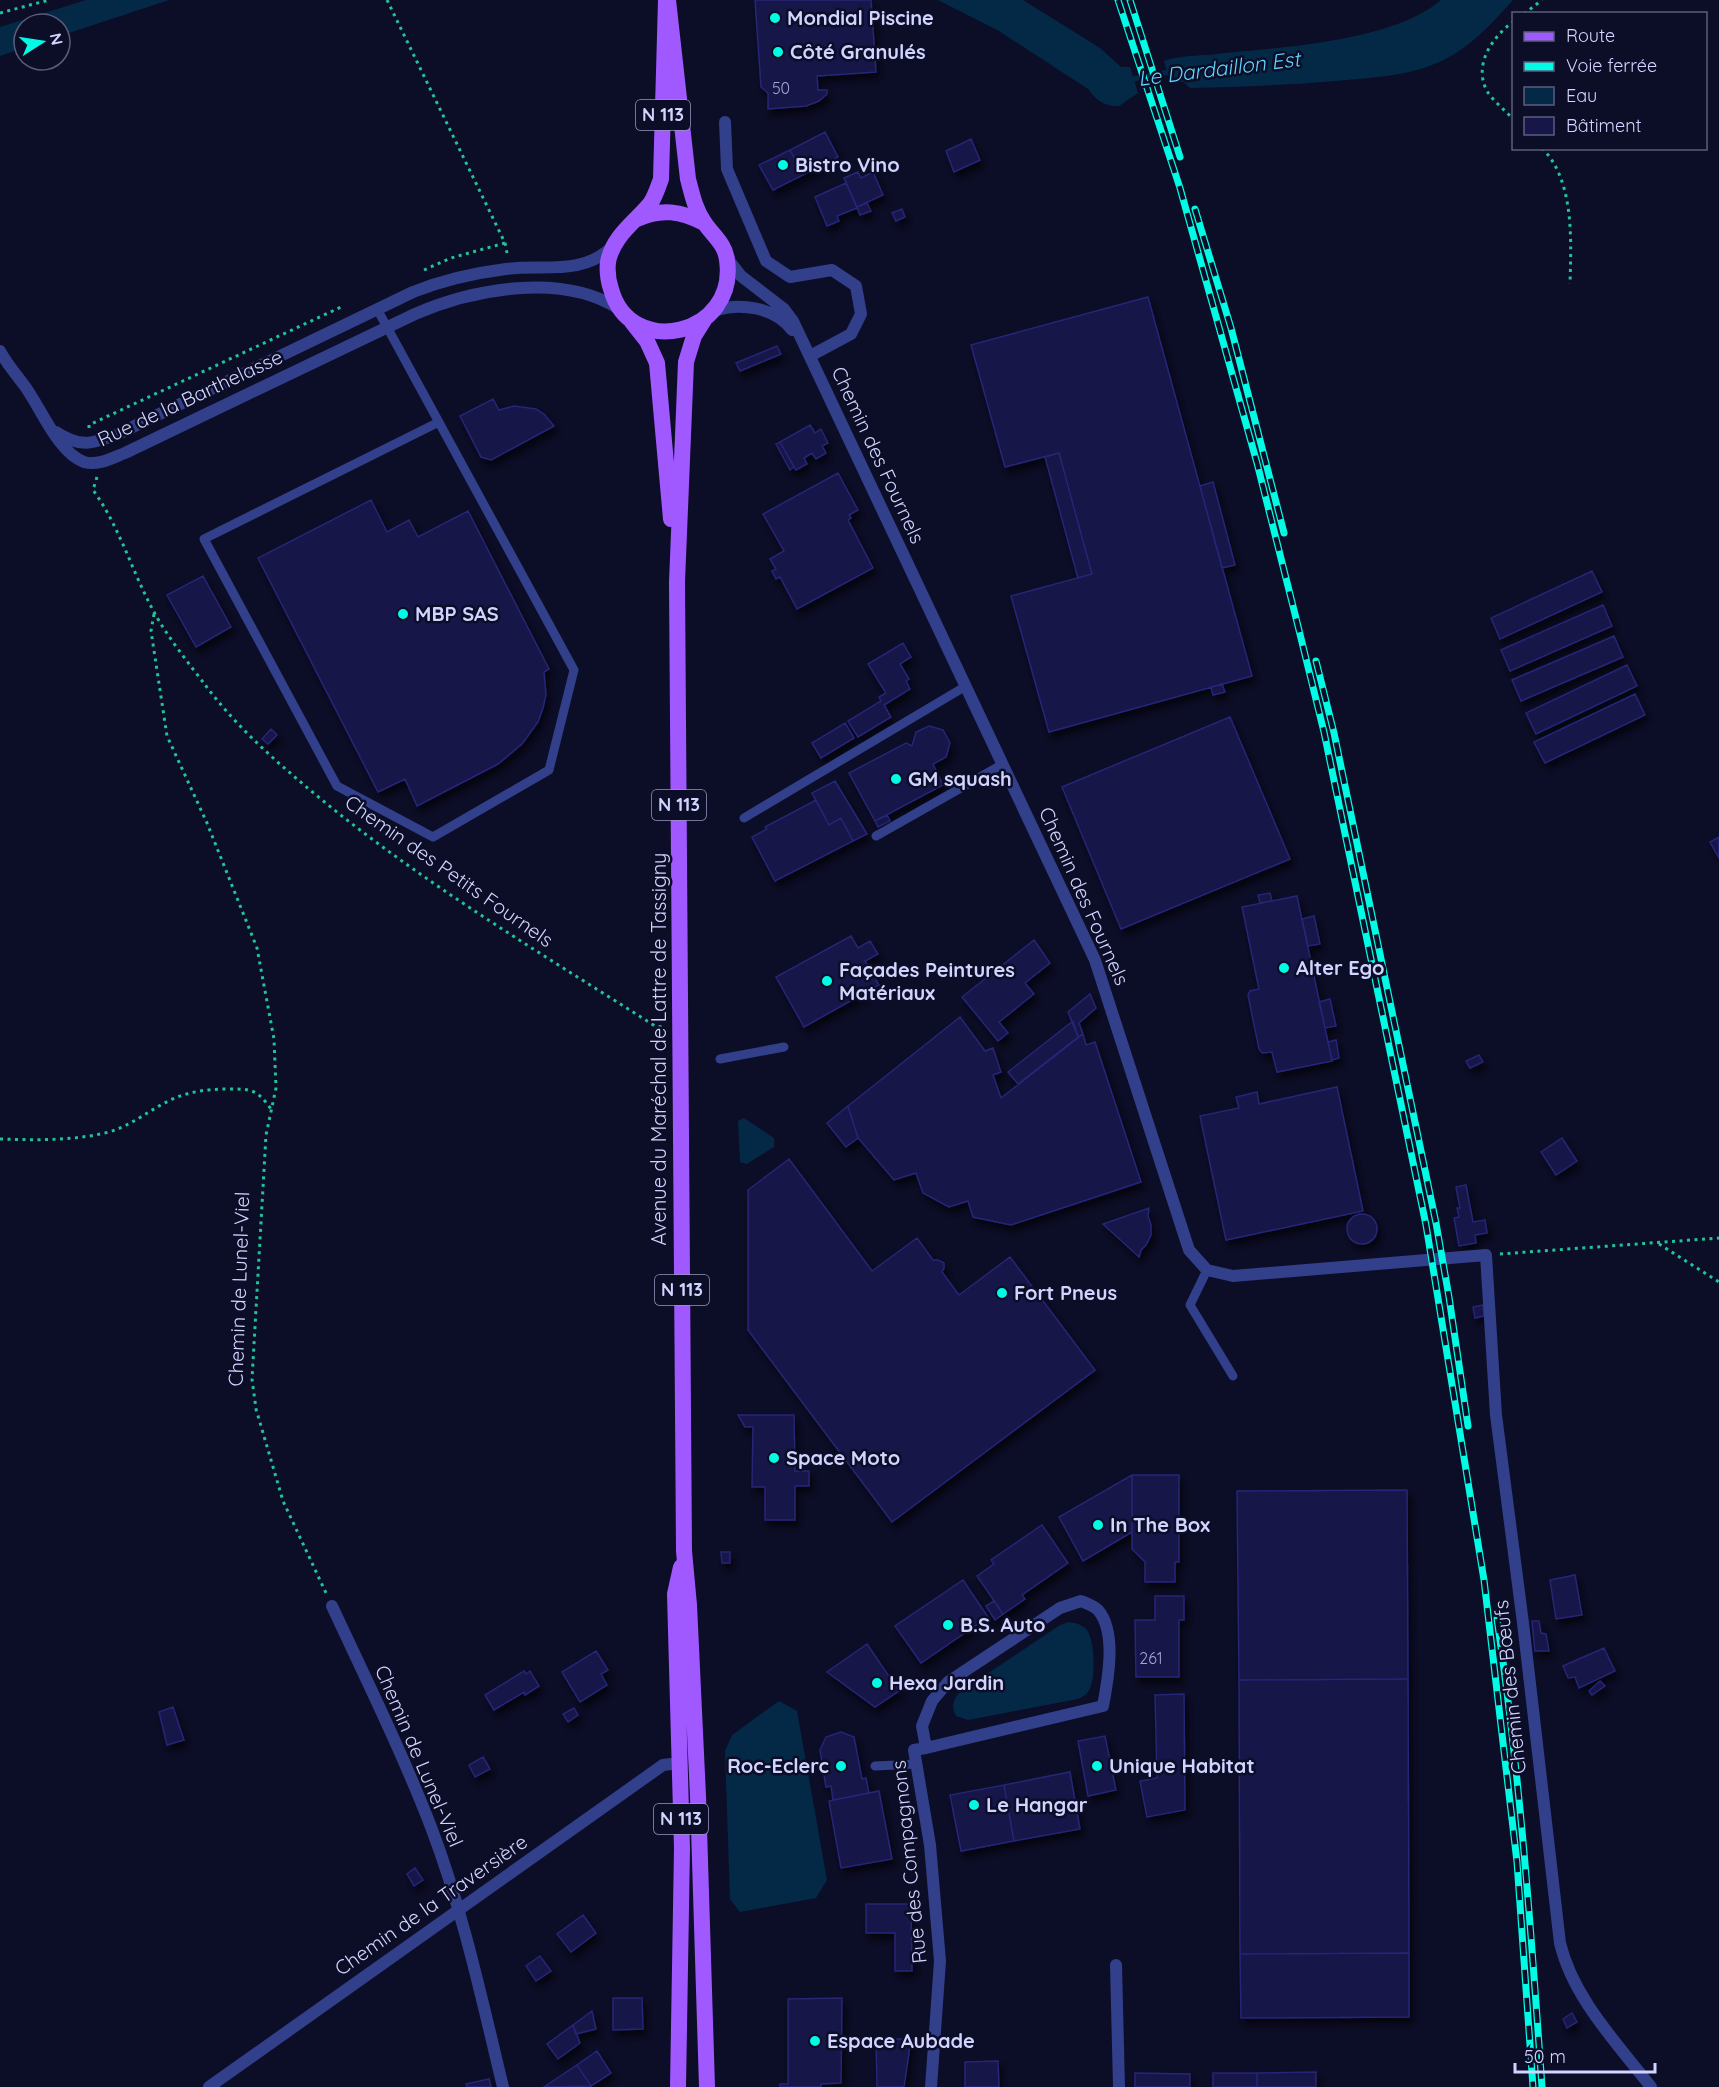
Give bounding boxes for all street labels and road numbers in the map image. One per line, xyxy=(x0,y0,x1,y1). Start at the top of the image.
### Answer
road number: N 113 xyxy=(636,100,690,130)
street label: Rue de la Barthelasse xyxy=(93,344,286,451)
street label: Chemin des Fournels xyxy=(826,362,930,547)
street label: Chemin des Petits Fournels xyxy=(340,789,558,952)
road number: N 113 xyxy=(652,790,706,820)
street label: Chemin des Fournels xyxy=(1034,803,1135,989)
street label: Avenue du Maréchal de Lattre de Tassigny xyxy=(646,853,671,1245)
street label: Chemin de Lunel-Viel xyxy=(223,1191,254,1387)
road number: N 113 xyxy=(655,1275,709,1305)
street label: Chemin des Bœufs xyxy=(1488,1599,1531,1775)
street label: Chemin de Lunel-Viel xyxy=(370,1661,469,1850)
street label: Rue des Compagnons xyxy=(885,1759,932,1965)
road number: N 113 xyxy=(654,1804,708,1834)
street label: Chemin de la Traversière xyxy=(330,1829,532,1981)

